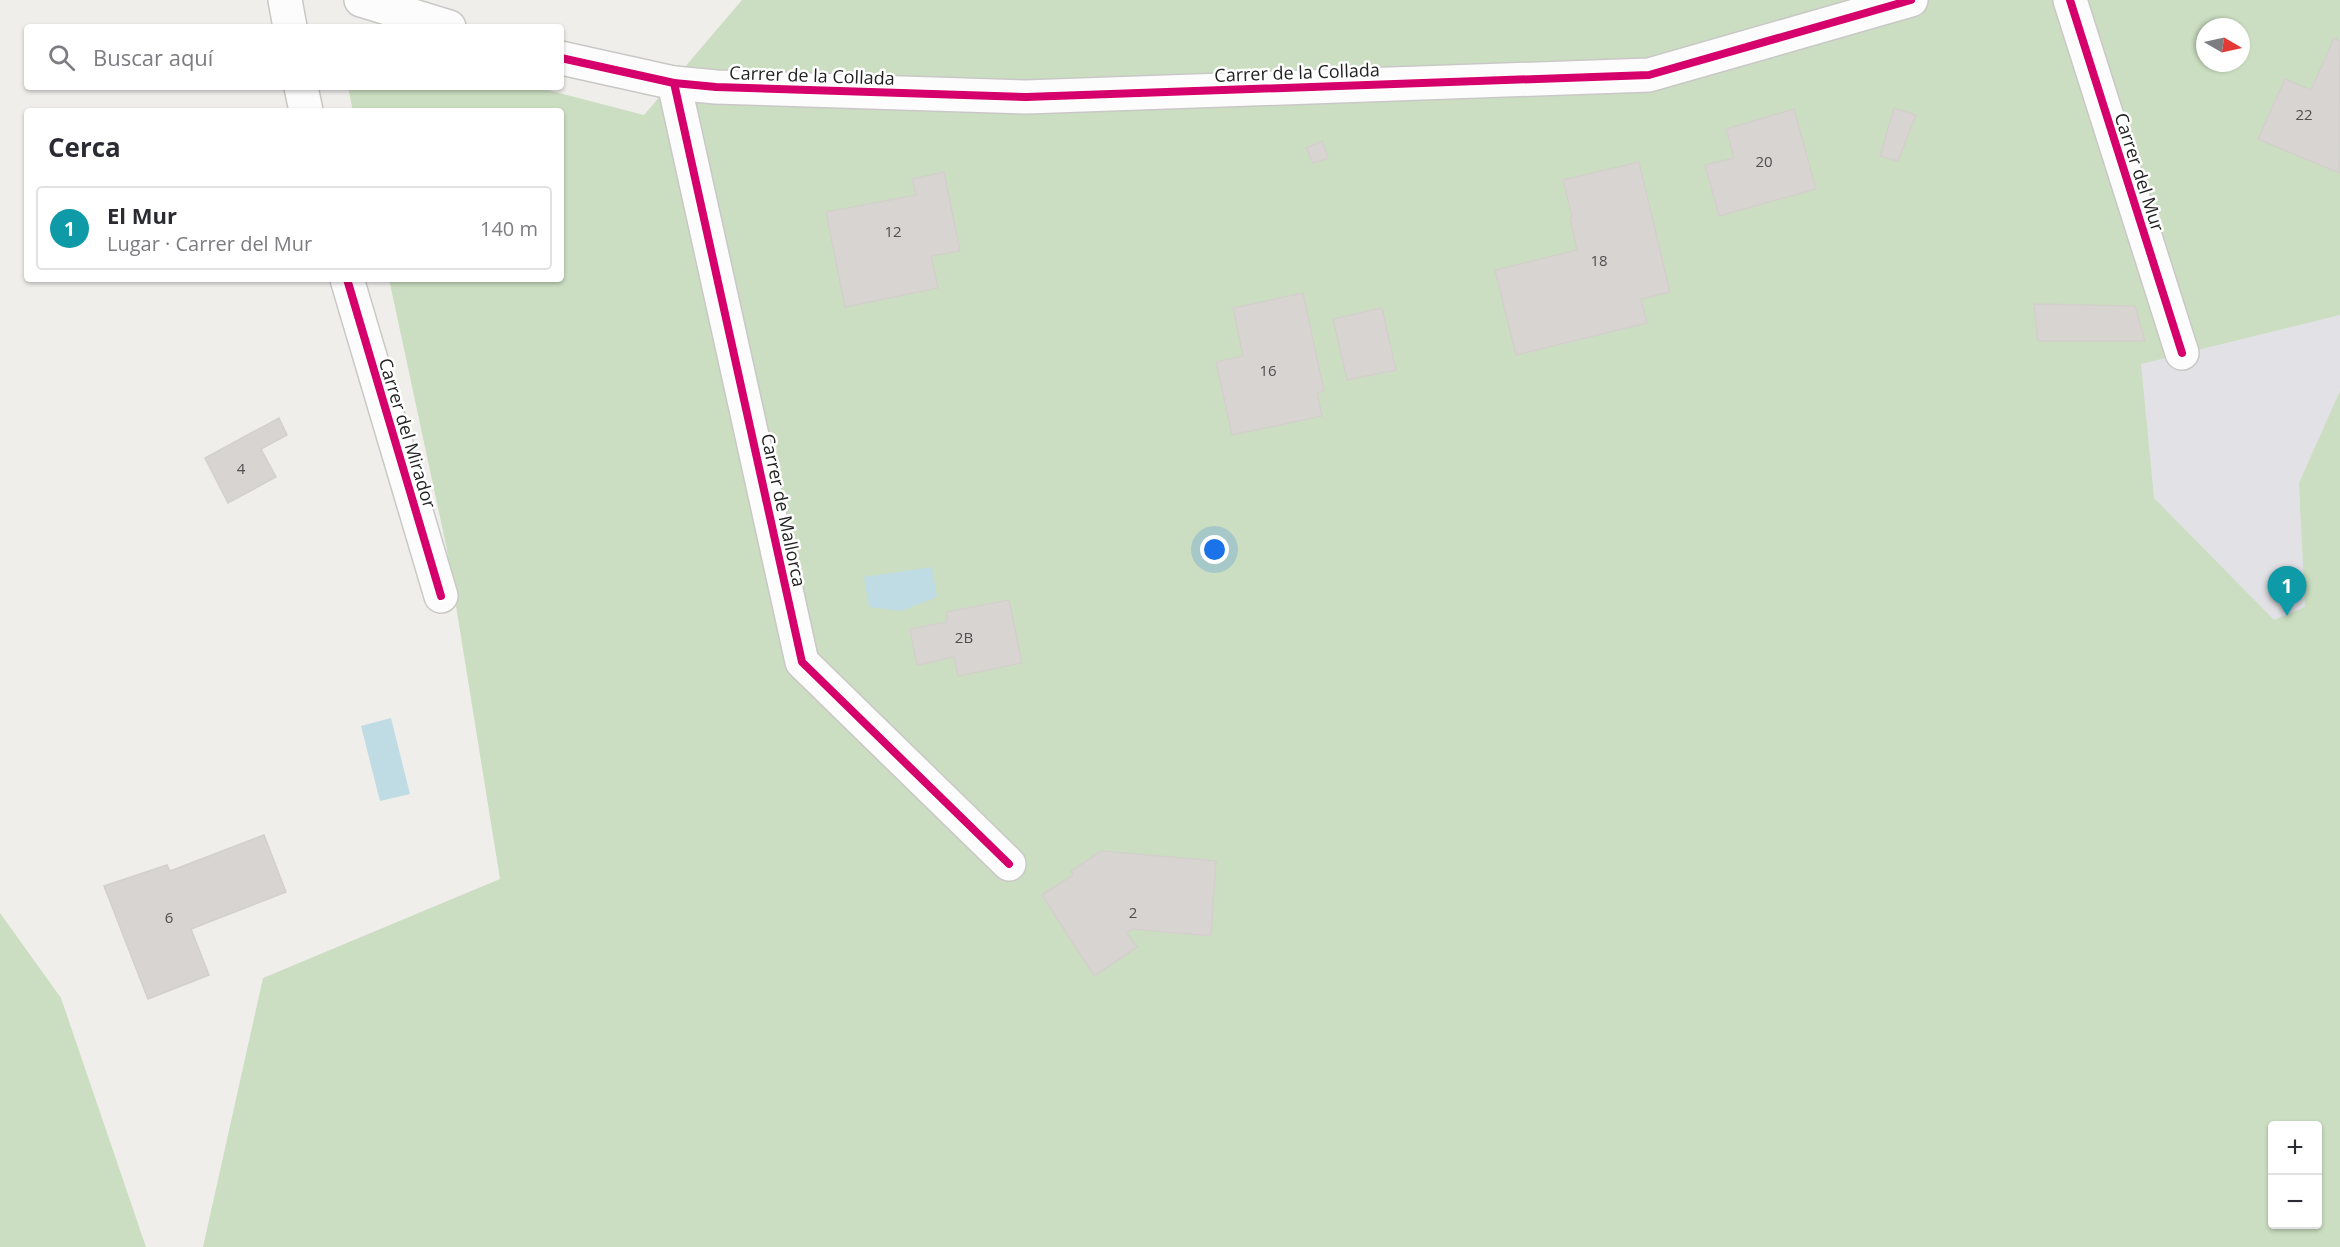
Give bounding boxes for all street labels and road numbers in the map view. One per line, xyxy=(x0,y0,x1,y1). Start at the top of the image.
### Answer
street label: Carrer de la Collada xyxy=(1214,57,1380,87)
street label: Carrer de la Collada xyxy=(729,60,895,90)
street label: Carrer del Mur xyxy=(2110,110,2171,235)
street label: Carrer del Mirador xyxy=(374,355,442,512)
street label: Carrer de Mallorca xyxy=(756,431,812,589)

